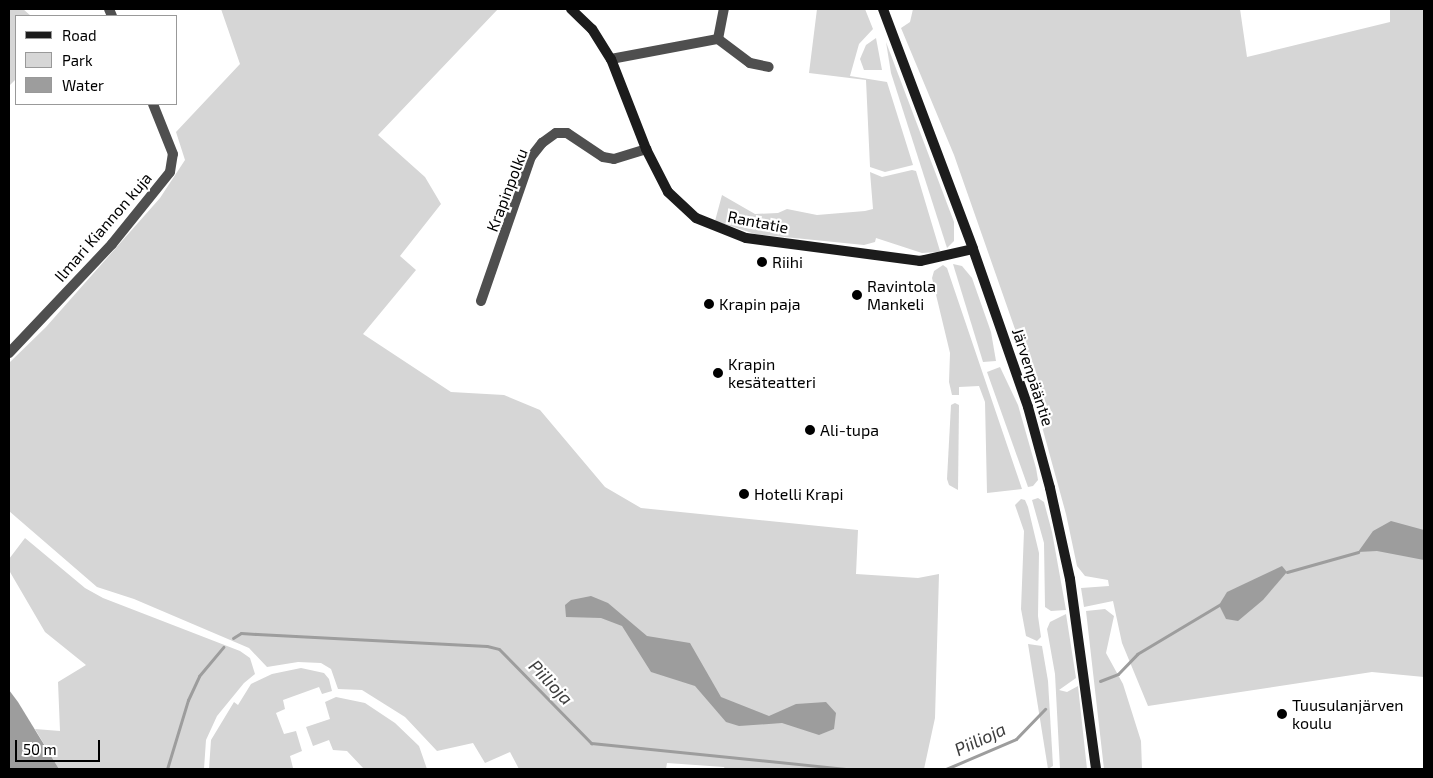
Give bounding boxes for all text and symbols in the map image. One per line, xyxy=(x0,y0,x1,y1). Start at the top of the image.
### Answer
legend xyxy=(15,15,178,105)
text: Road xyxy=(62,26,97,44)
text: Park xyxy=(62,51,93,69)
text: Water xyxy=(62,76,104,94)
street label: Krapinpolku xyxy=(482,146,532,234)
street label: Ilmari Kiannon kuja xyxy=(50,168,156,286)
street label: Rantatie xyxy=(726,207,790,237)
place label: Riihi xyxy=(772,252,803,272)
marker: Riihi xyxy=(756,256,768,268)
place label: Ravintola Mankeli xyxy=(867,276,936,314)
marker: Ravintola Mankeli xyxy=(851,289,863,301)
place label: Krapin paja xyxy=(719,294,801,314)
marker: Krapin paja xyxy=(703,298,715,310)
street label: Järvenpääntie xyxy=(1008,326,1058,428)
place label: Krapin kesäteatteri xyxy=(728,354,816,392)
marker: Krapin kesäteatteri xyxy=(712,367,724,379)
place label: Ali-tupa xyxy=(820,420,879,440)
marker: Ali-tupa xyxy=(804,424,816,436)
place label: Hotelli Krapi xyxy=(754,484,843,504)
marker: Hotelli Krapi xyxy=(738,488,750,500)
water label: Piilioja xyxy=(524,655,578,709)
place label: Tuusulanjärven koulu xyxy=(1292,695,1404,733)
marker: Tuusulanjärven koulu xyxy=(1276,708,1288,720)
water label: Piilioja xyxy=(951,718,1009,760)
scale bar xyxy=(18,730,102,762)
text: 50 m xyxy=(23,740,57,758)

